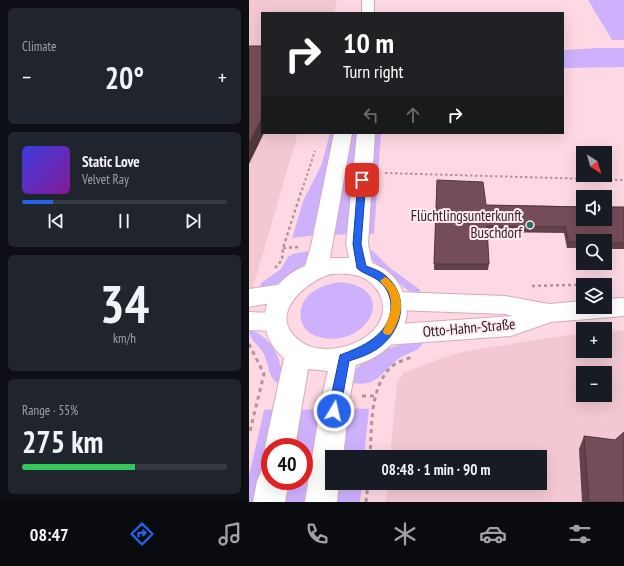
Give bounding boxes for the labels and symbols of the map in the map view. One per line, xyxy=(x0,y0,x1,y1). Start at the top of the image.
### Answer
north arrow xyxy=(576,146,612,182)
pin xyxy=(345,163,379,197)
place label: Flüchtlingsunterkunft Buschdorf xyxy=(411,206,523,242)
marker: Flüchtlingsunterkunft Buschdorf xyxy=(525,220,535,230)
street label: Otto-Hahn-Straße xyxy=(422,314,516,341)
position arrow xyxy=(313,390,355,432)
speed limit sign: 40 xyxy=(261,438,313,490)

